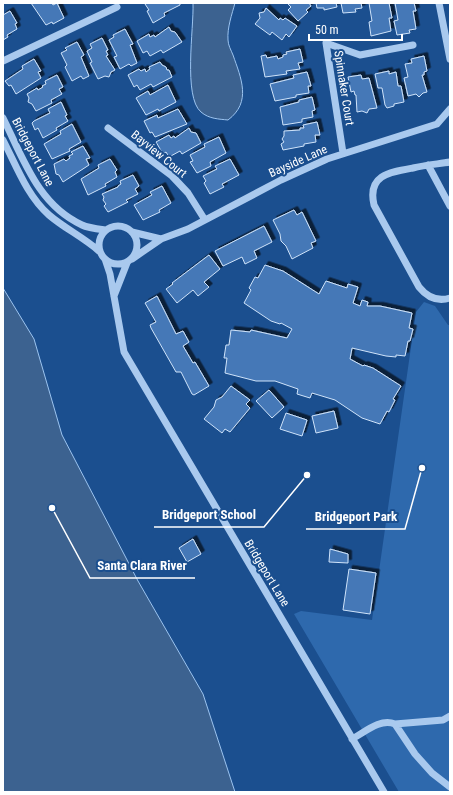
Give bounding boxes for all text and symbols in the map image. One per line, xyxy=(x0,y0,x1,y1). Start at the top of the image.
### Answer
scale bar xyxy=(309,16,402,42)
text: 50 m xyxy=(315,23,339,37)
street label: Spinnaker Court xyxy=(331,50,357,127)
street label: Bridgeport Lane xyxy=(9,115,57,189)
street label: Bayview Court xyxy=(128,127,190,181)
street label: Bayside Lane xyxy=(267,142,330,180)
callout: Bridgeport School xyxy=(154,502,264,527)
callout: Bridgeport Park xyxy=(306,504,405,529)
text: Bridgeport School xyxy=(162,507,256,522)
text: Bridgeport Park xyxy=(315,509,398,524)
street label: Bridgeport Lane xyxy=(242,537,293,609)
callout: Santa Clara River xyxy=(90,553,195,578)
text: Santa Clara River xyxy=(97,558,187,573)

